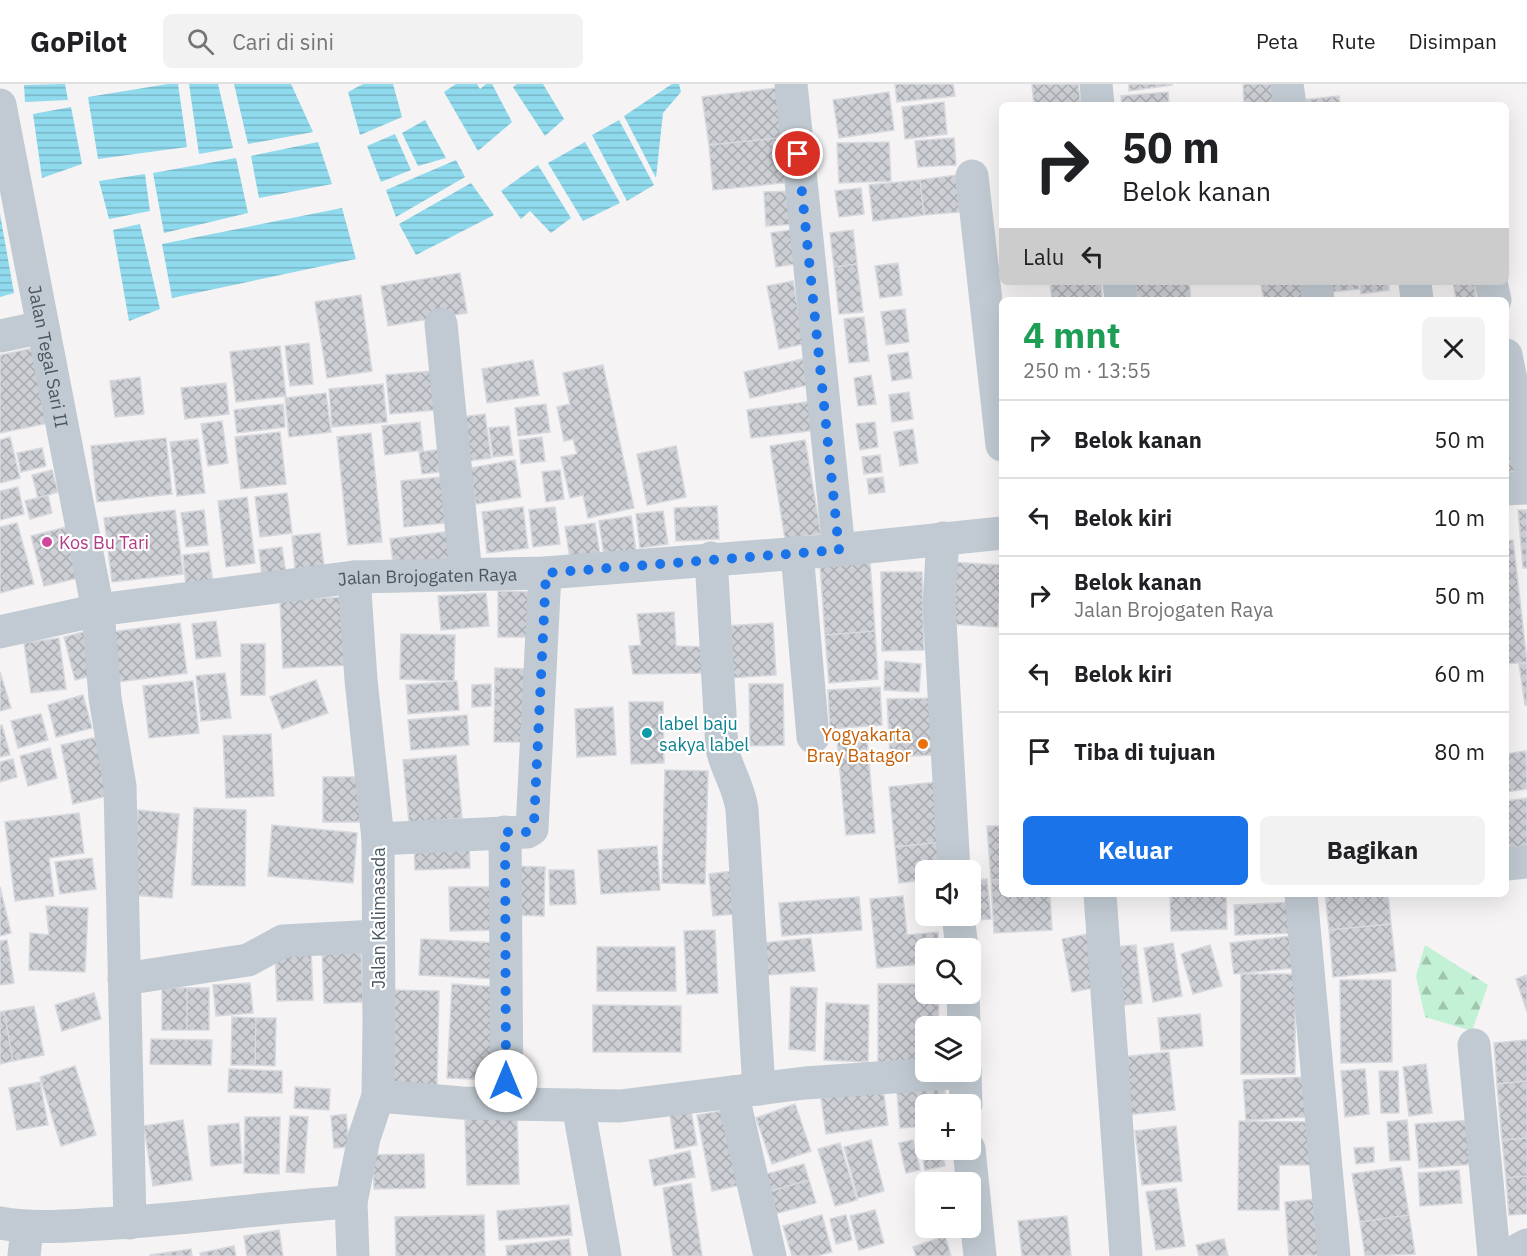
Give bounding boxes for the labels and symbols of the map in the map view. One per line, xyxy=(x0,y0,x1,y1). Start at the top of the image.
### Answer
pin xyxy=(772,128,823,179)
street label: Jalan Tegal Sari II xyxy=(24,283,74,430)
place label: Kos Bu Tari xyxy=(59,531,149,554)
marker: Kos Bu Tari xyxy=(40,535,54,549)
street label: Jalan Brojogaten Raya xyxy=(336,562,518,591)
place label: label baju sakya label xyxy=(659,712,749,756)
place label: Yogyakarta Bray Batagor xyxy=(807,723,911,767)
marker: label baju sakya label xyxy=(640,726,654,740)
marker: Yogyakarta Bray Batagor xyxy=(916,737,930,751)
street label: Jalan Kalimasada xyxy=(367,847,390,989)
position arrow xyxy=(474,1049,538,1113)

